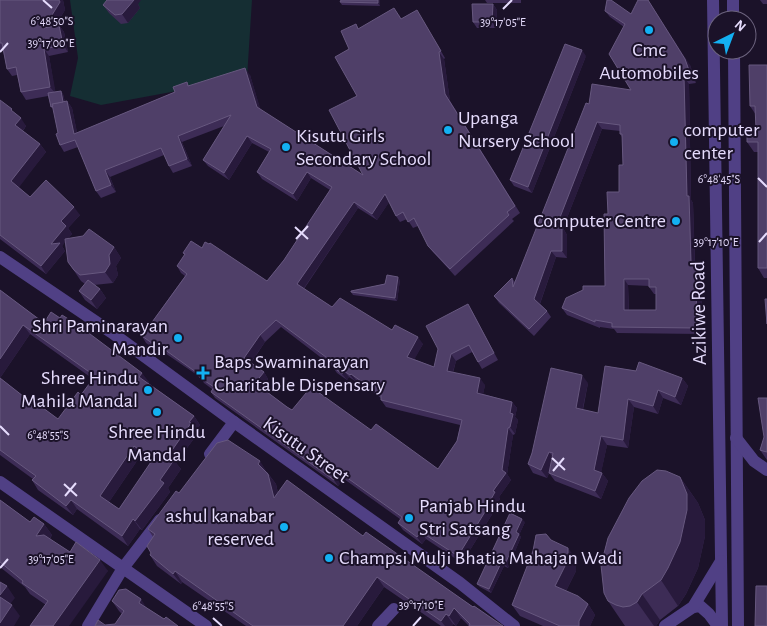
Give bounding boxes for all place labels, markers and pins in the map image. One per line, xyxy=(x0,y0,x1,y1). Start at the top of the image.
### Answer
marker: Cmc Automobiles xyxy=(643,24,655,36)
place label: Cmc Automobiles xyxy=(599,40,699,83)
place label: Upanga Nursery School xyxy=(458,108,575,151)
place label: computer center xyxy=(684,120,760,163)
marker: Upanga Nursery School xyxy=(442,124,454,136)
place label: Kisutu Girls Secondary School xyxy=(296,126,432,169)
marker: computer center xyxy=(668,136,680,148)
marker: Kisutu Girls Secondary School xyxy=(280,141,292,153)
place label: Computer Centre xyxy=(533,211,666,231)
marker: Computer Centre xyxy=(670,215,682,227)
place label: Shri Paminarayan Mandir xyxy=(32,316,169,359)
marker: Shri Paminarayan Mandir xyxy=(172,332,184,344)
place label: Baps Swaminarayan Charitable Dispensary xyxy=(214,352,386,395)
marker: Baps Swaminarayan Charitable Dispensary xyxy=(196,366,210,380)
place label: Shree Hindu Mahila Mandal xyxy=(21,368,138,411)
marker: Shree Hindu Mahila Mandal xyxy=(142,384,154,396)
marker: Shree Hindu Mandal xyxy=(151,406,163,418)
place label: Shree Hindu Mandal xyxy=(108,422,206,465)
place label: Panjab Hindu Stri Satsang xyxy=(419,496,526,539)
place label: ashul kanabar reserved xyxy=(165,506,275,549)
marker: Panjab Hindu Stri Satsang xyxy=(403,512,415,524)
marker: ashul kanabar reserved xyxy=(278,521,290,533)
place label: Champsi Mulji Bhatia Mahajan Wadi xyxy=(339,548,622,568)
marker: Champsi Mulji Bhatia Mahajan Wadi xyxy=(323,552,335,564)

